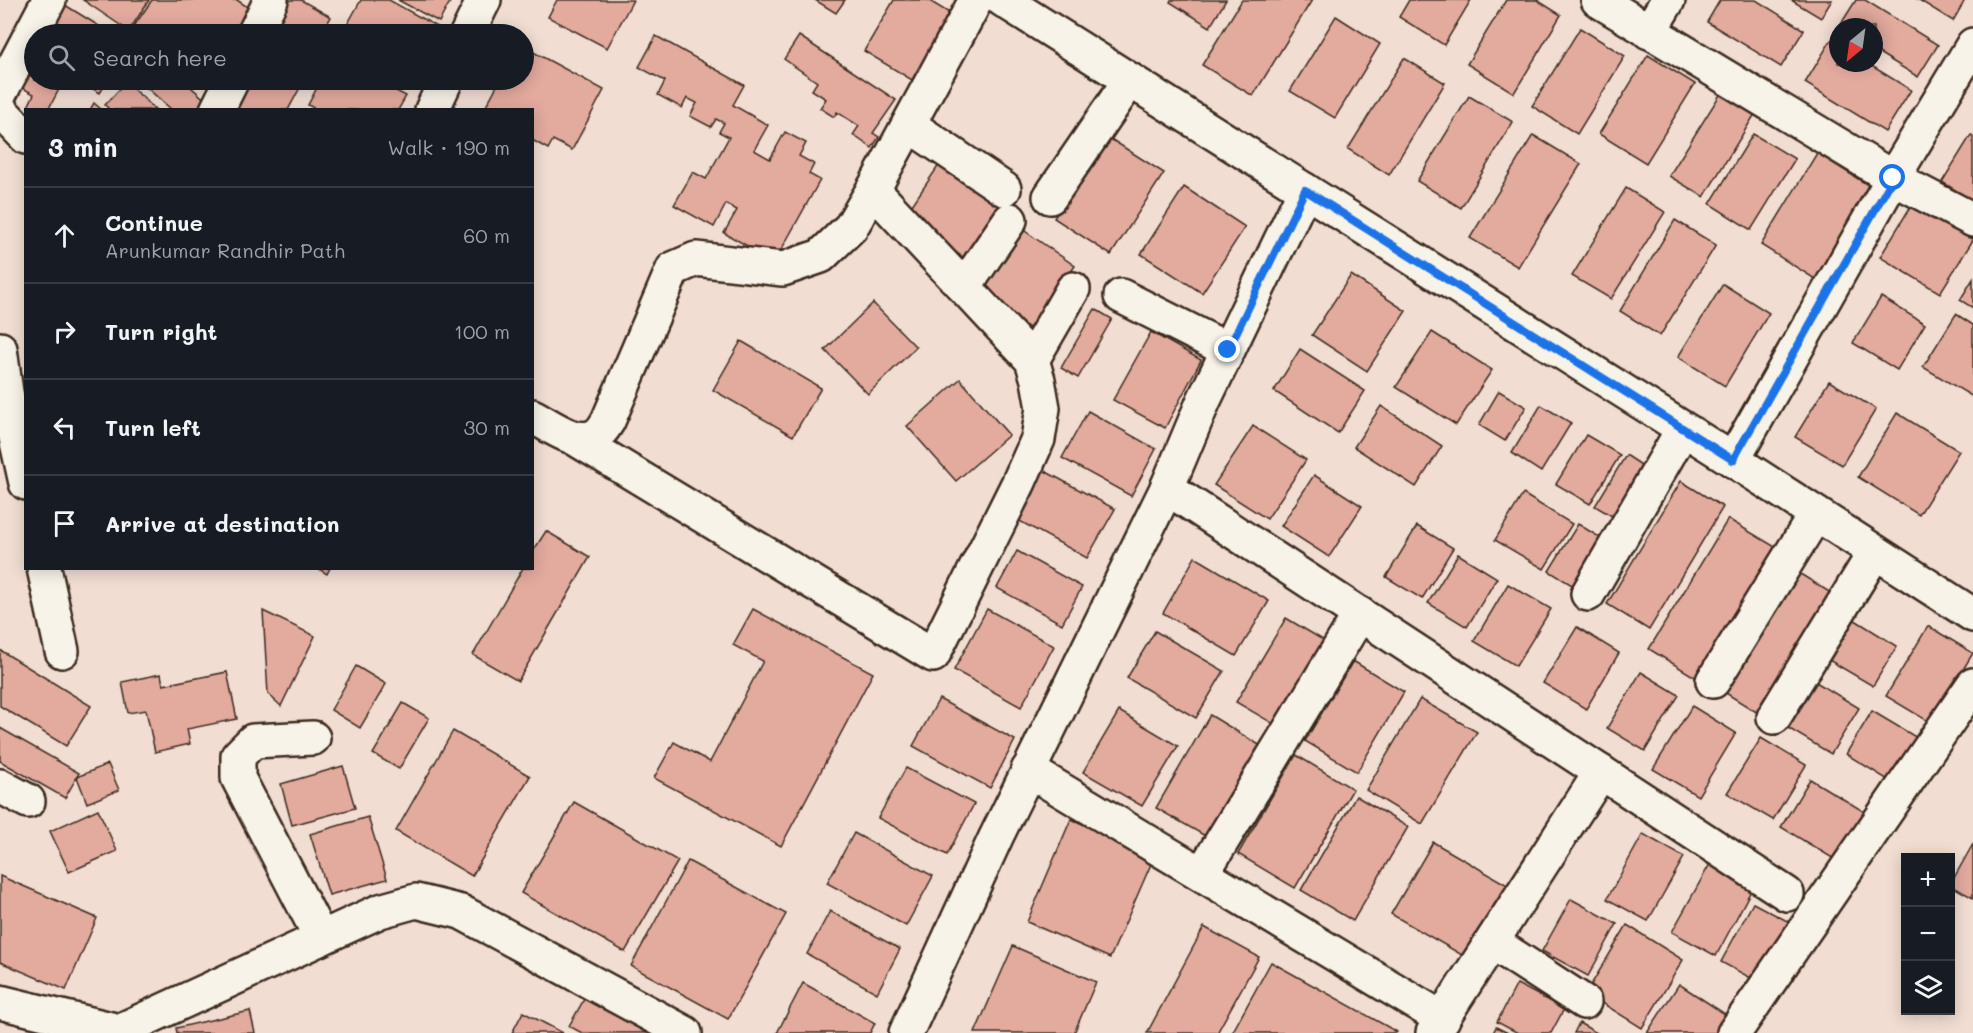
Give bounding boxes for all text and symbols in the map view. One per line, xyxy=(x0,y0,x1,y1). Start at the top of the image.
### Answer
north arrow xyxy=(1829,18,1883,72)
search box xyxy=(24,24,534,90)
icon: search xyxy=(45,41,78,74)
text: Search here xyxy=(93,43,227,72)
text: 3 min xyxy=(48,130,117,164)
text: Walk · 190 m xyxy=(387,134,510,160)
route start xyxy=(1879,164,1905,190)
text: Continue xyxy=(105,208,203,237)
icon: ahead xyxy=(48,219,81,252)
text: 60 m xyxy=(463,222,510,248)
text: Arunkumar Randhir Path xyxy=(105,237,345,263)
icon: right xyxy=(48,315,81,348)
text: Turn right xyxy=(105,317,217,346)
text: 100 m xyxy=(454,318,510,344)
route end xyxy=(1214,336,1240,362)
icon: left xyxy=(48,411,81,444)
text: Turn left xyxy=(105,413,201,442)
text: 30 m xyxy=(464,414,510,440)
icon: arrive xyxy=(48,507,81,540)
text: Arrive at destination xyxy=(105,509,340,538)
map controls xyxy=(1901,853,1955,1015)
button: + xyxy=(1901,853,1955,907)
button: − xyxy=(1901,907,1955,961)
button: layers xyxy=(1901,961,1955,1015)

